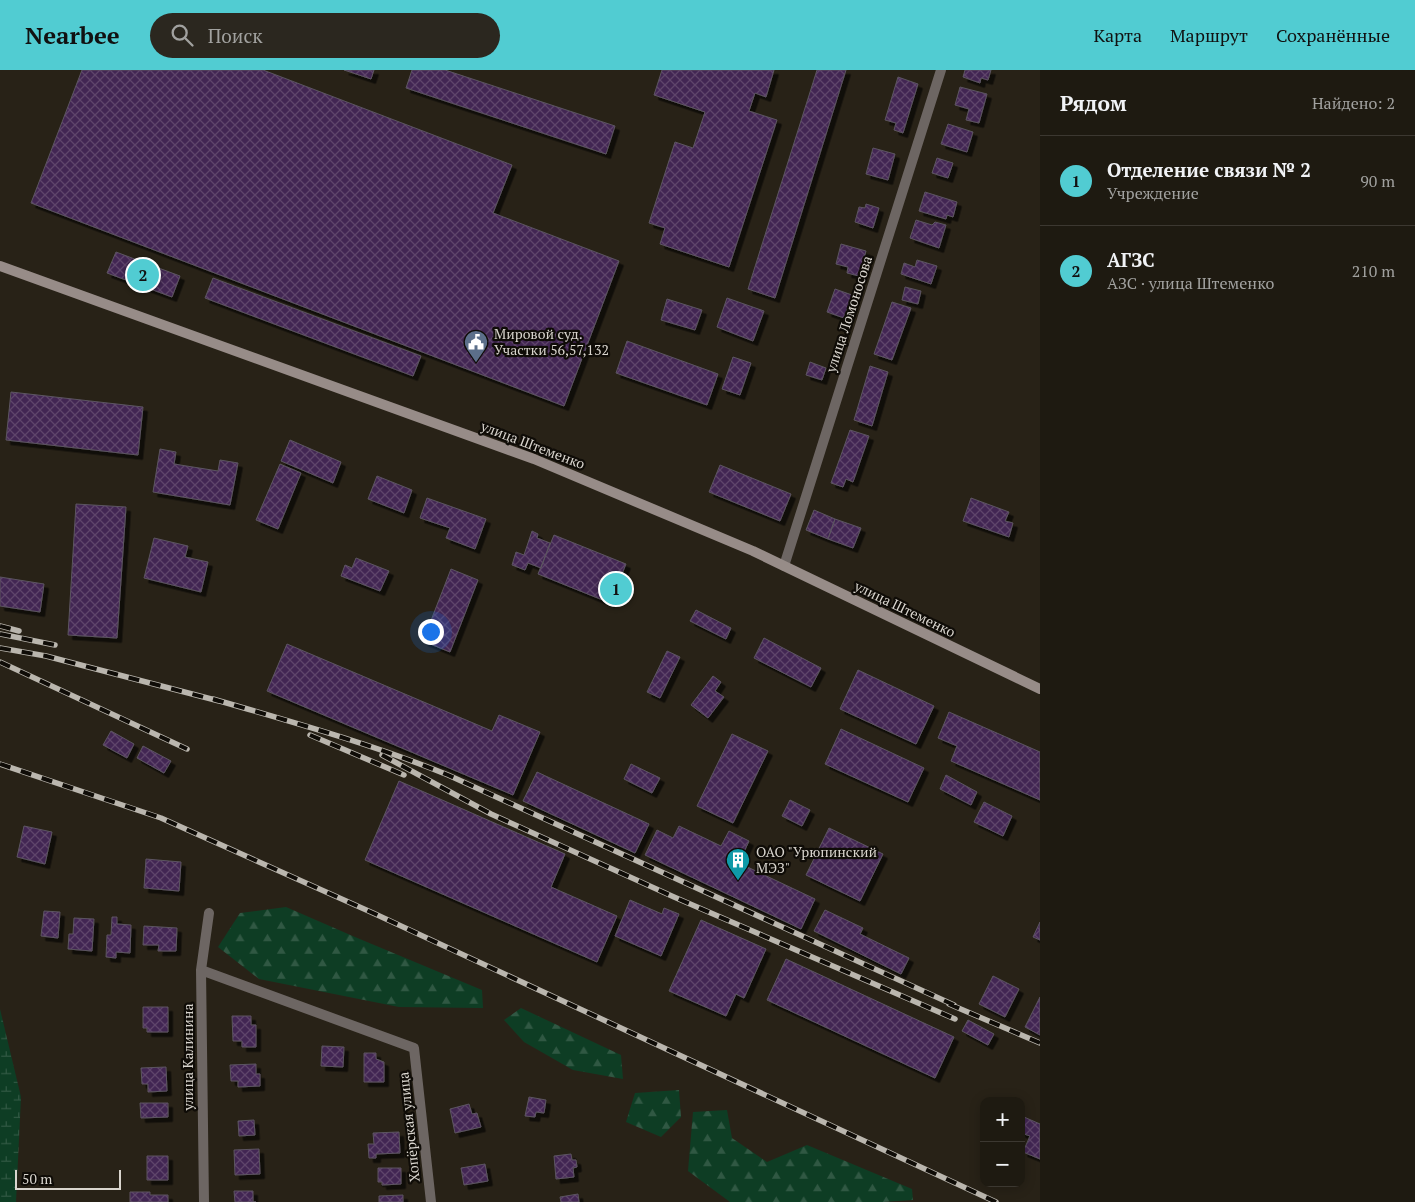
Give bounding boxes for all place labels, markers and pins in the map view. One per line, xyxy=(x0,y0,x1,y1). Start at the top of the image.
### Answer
pin: 2 xyxy=(127,256,159,294)
place label: Мировой суд. Участки 56,57,132 xyxy=(494,324,609,359)
public building icon: Мировой суд. Участки 56,57,132 xyxy=(463,329,489,363)
pin: 1 xyxy=(600,570,632,608)
place label: ОАО "Урюпинский МЭЗ" xyxy=(756,842,878,877)
building icon: ОАО "Урюпинский МЭЗ" xyxy=(725,847,751,881)

